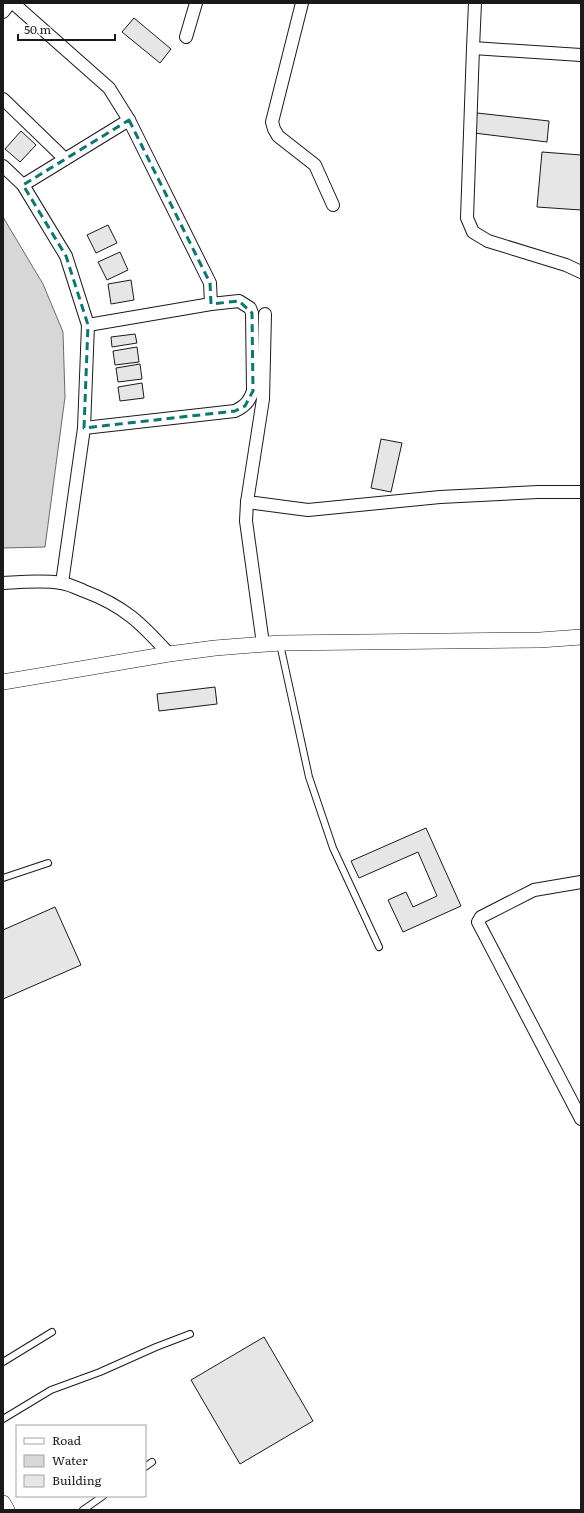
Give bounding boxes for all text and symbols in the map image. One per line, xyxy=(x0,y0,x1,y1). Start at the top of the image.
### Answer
scale bar xyxy=(18,16,115,42)
text: 50 m xyxy=(24,20,51,38)
legend xyxy=(16,1425,146,1497)
text: Road xyxy=(52,1431,82,1449)
text: Water xyxy=(52,1451,88,1469)
text: Building xyxy=(52,1471,102,1489)

